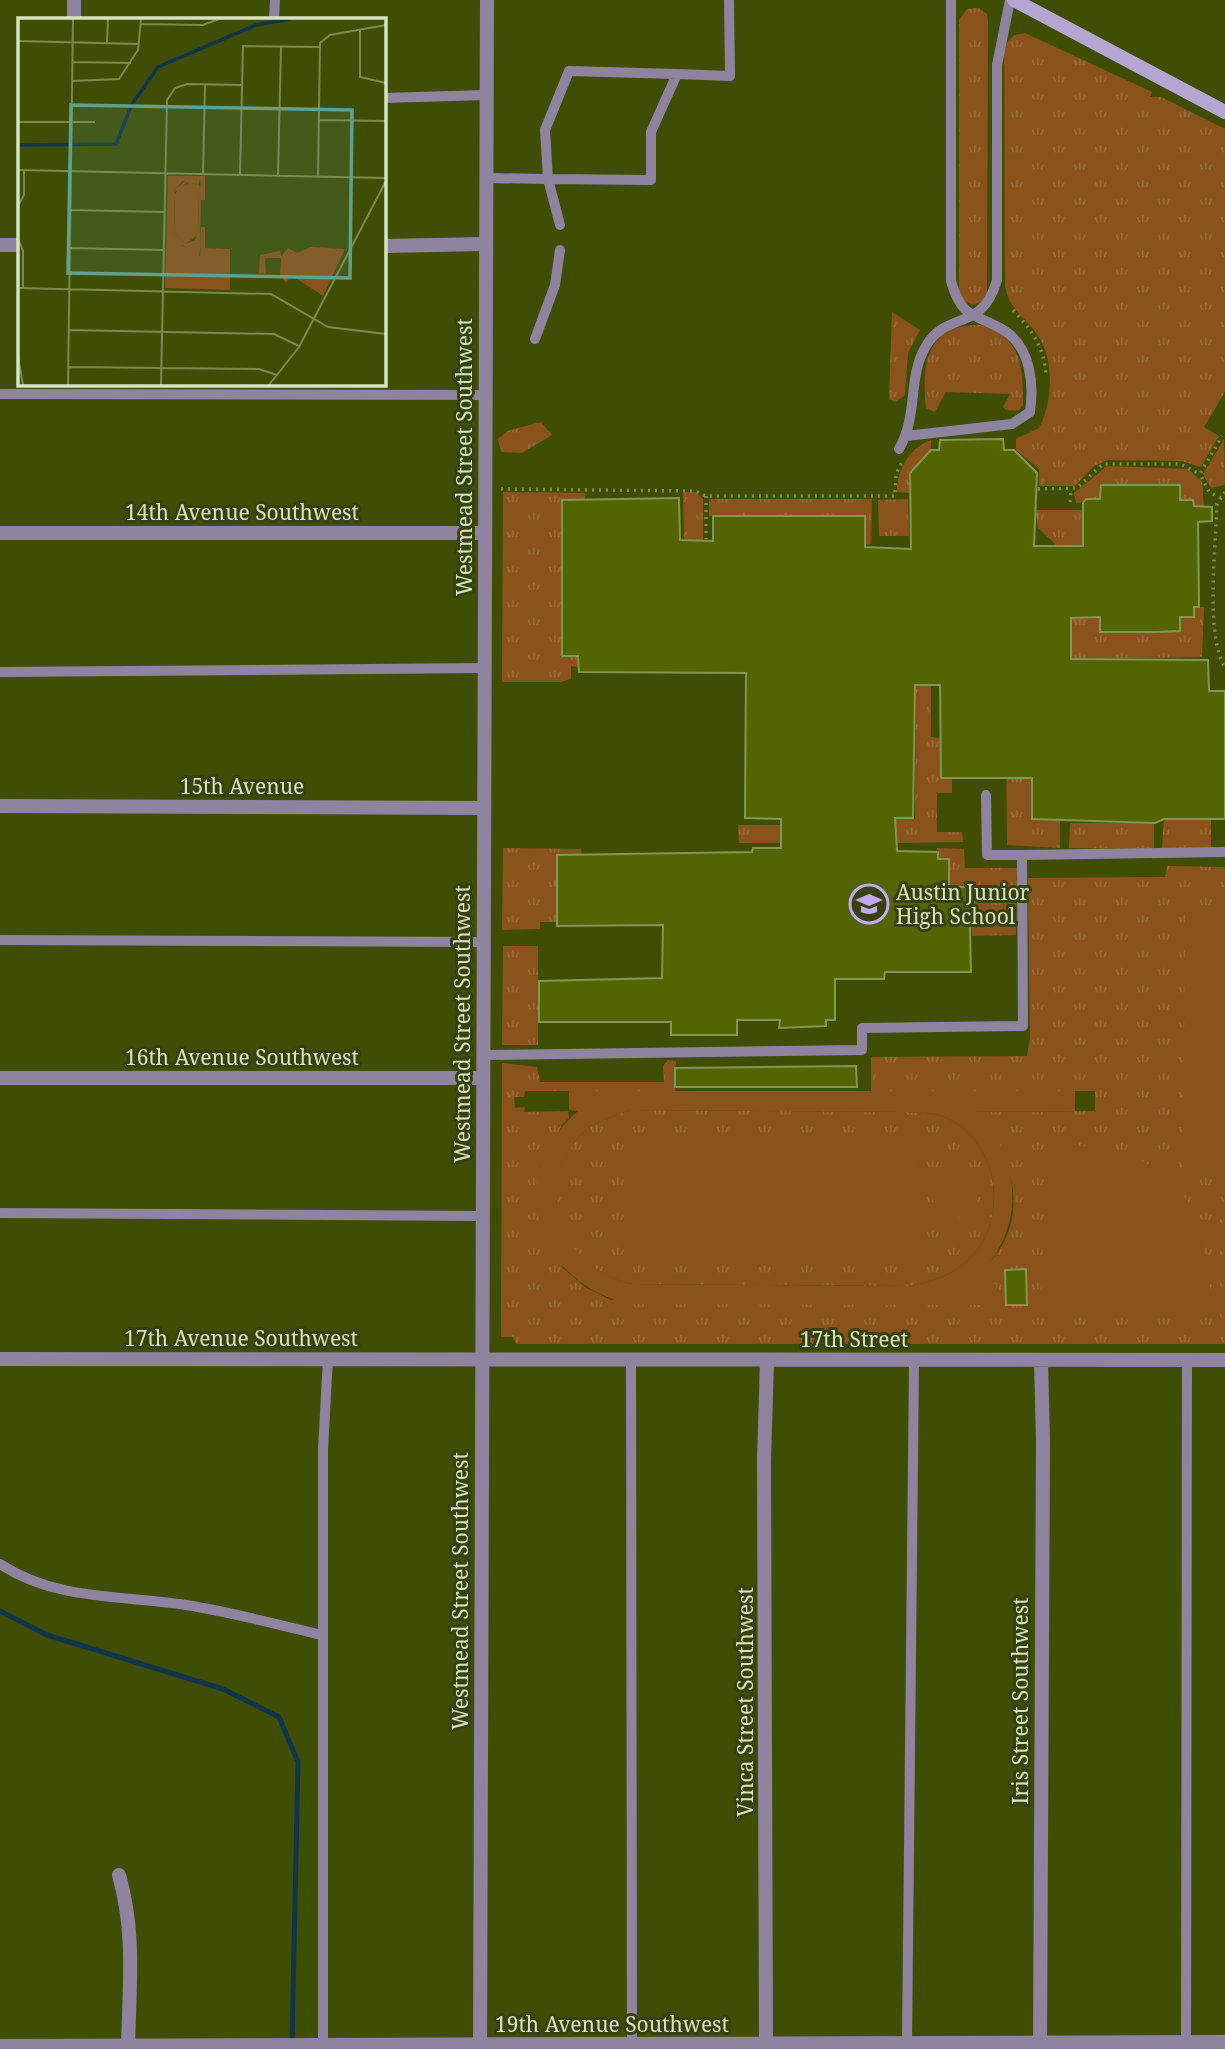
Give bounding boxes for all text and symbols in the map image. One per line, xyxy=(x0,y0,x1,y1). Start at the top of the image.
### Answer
inset map xyxy=(18,18,385,385)
street label: Westmead Street Southwest xyxy=(450,318,478,596)
street label: 14th Avenue Southwest xyxy=(125,498,359,526)
street label: 15th Avenue xyxy=(180,772,304,800)
place label: Austin Junior High School xyxy=(896,878,1030,930)
school or university icon: Austin Junior High School xyxy=(848,883,890,925)
street label: Westmead Street Southwest xyxy=(448,885,476,1163)
street label: 16th Avenue Southwest xyxy=(125,1043,359,1071)
street label: 17th Avenue Southwest xyxy=(124,1324,358,1352)
street label: 17th Street xyxy=(800,1325,908,1353)
street label: Westmead Street Southwest xyxy=(446,1452,474,1730)
street label: Vinca Street Southwest xyxy=(731,1587,759,1817)
street label: Iris Street Southwest xyxy=(1006,1597,1034,1805)
street label: 19th Avenue Southwest xyxy=(495,2010,729,2038)

